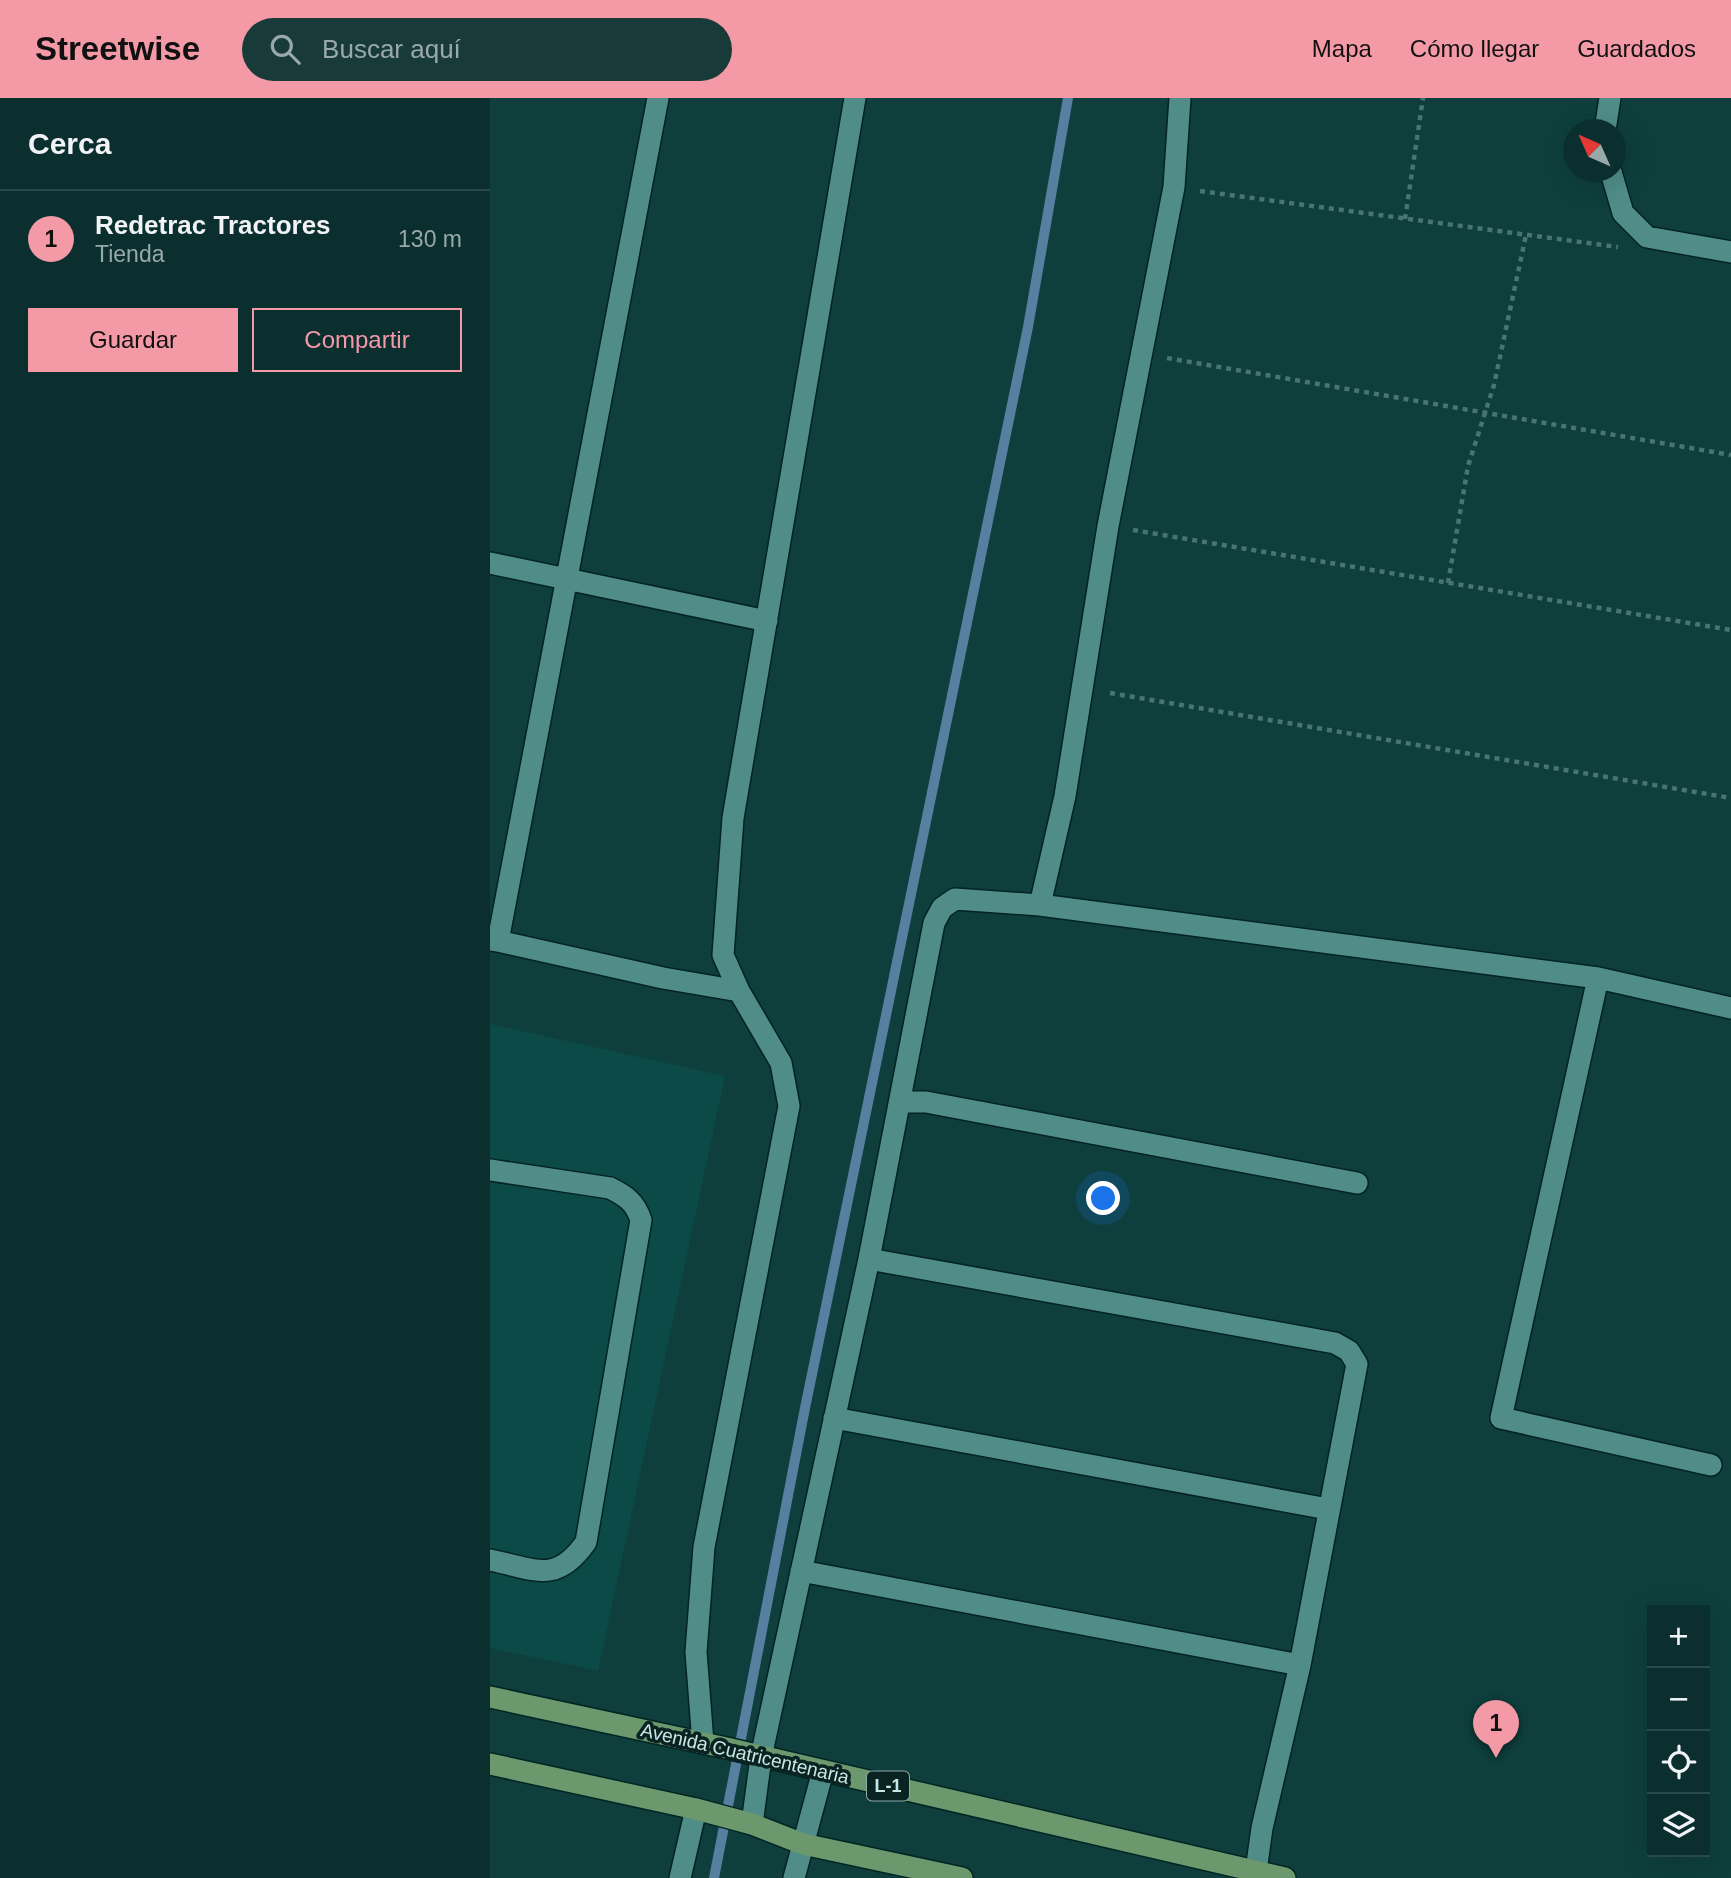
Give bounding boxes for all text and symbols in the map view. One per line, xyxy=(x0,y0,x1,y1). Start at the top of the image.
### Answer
search box xyxy=(242,18,732,81)
text: Streetwise xyxy=(35,30,200,67)
icon: search xyxy=(266,30,304,68)
text: Buscar aquí xyxy=(322,34,461,64)
text: Mapa xyxy=(1312,35,1372,62)
text: Cómo llegar xyxy=(1410,35,1539,62)
text: Guardados xyxy=(1577,35,1696,62)
north arrow xyxy=(1563,119,1626,182)
text: Cerca xyxy=(28,127,111,160)
text: Redetrac Tractores xyxy=(95,210,331,240)
text: 1 xyxy=(45,226,57,252)
text: 130 m xyxy=(398,226,462,252)
text: Tienda xyxy=(95,241,164,267)
button: Guardar xyxy=(28,308,238,372)
button: Compartir xyxy=(252,308,462,372)
your location xyxy=(1086,1181,1120,1215)
map controls xyxy=(1647,1605,1710,1857)
button: + xyxy=(1647,1605,1710,1668)
button: − xyxy=(1647,1668,1710,1731)
pin: 1 xyxy=(1473,1700,1519,1758)
street label: Avenida Cuatricentenaria xyxy=(639,1719,851,1788)
button: locate xyxy=(1647,1731,1710,1794)
road number: L-1 xyxy=(867,1772,909,1800)
button: layers xyxy=(1647,1794,1710,1857)

